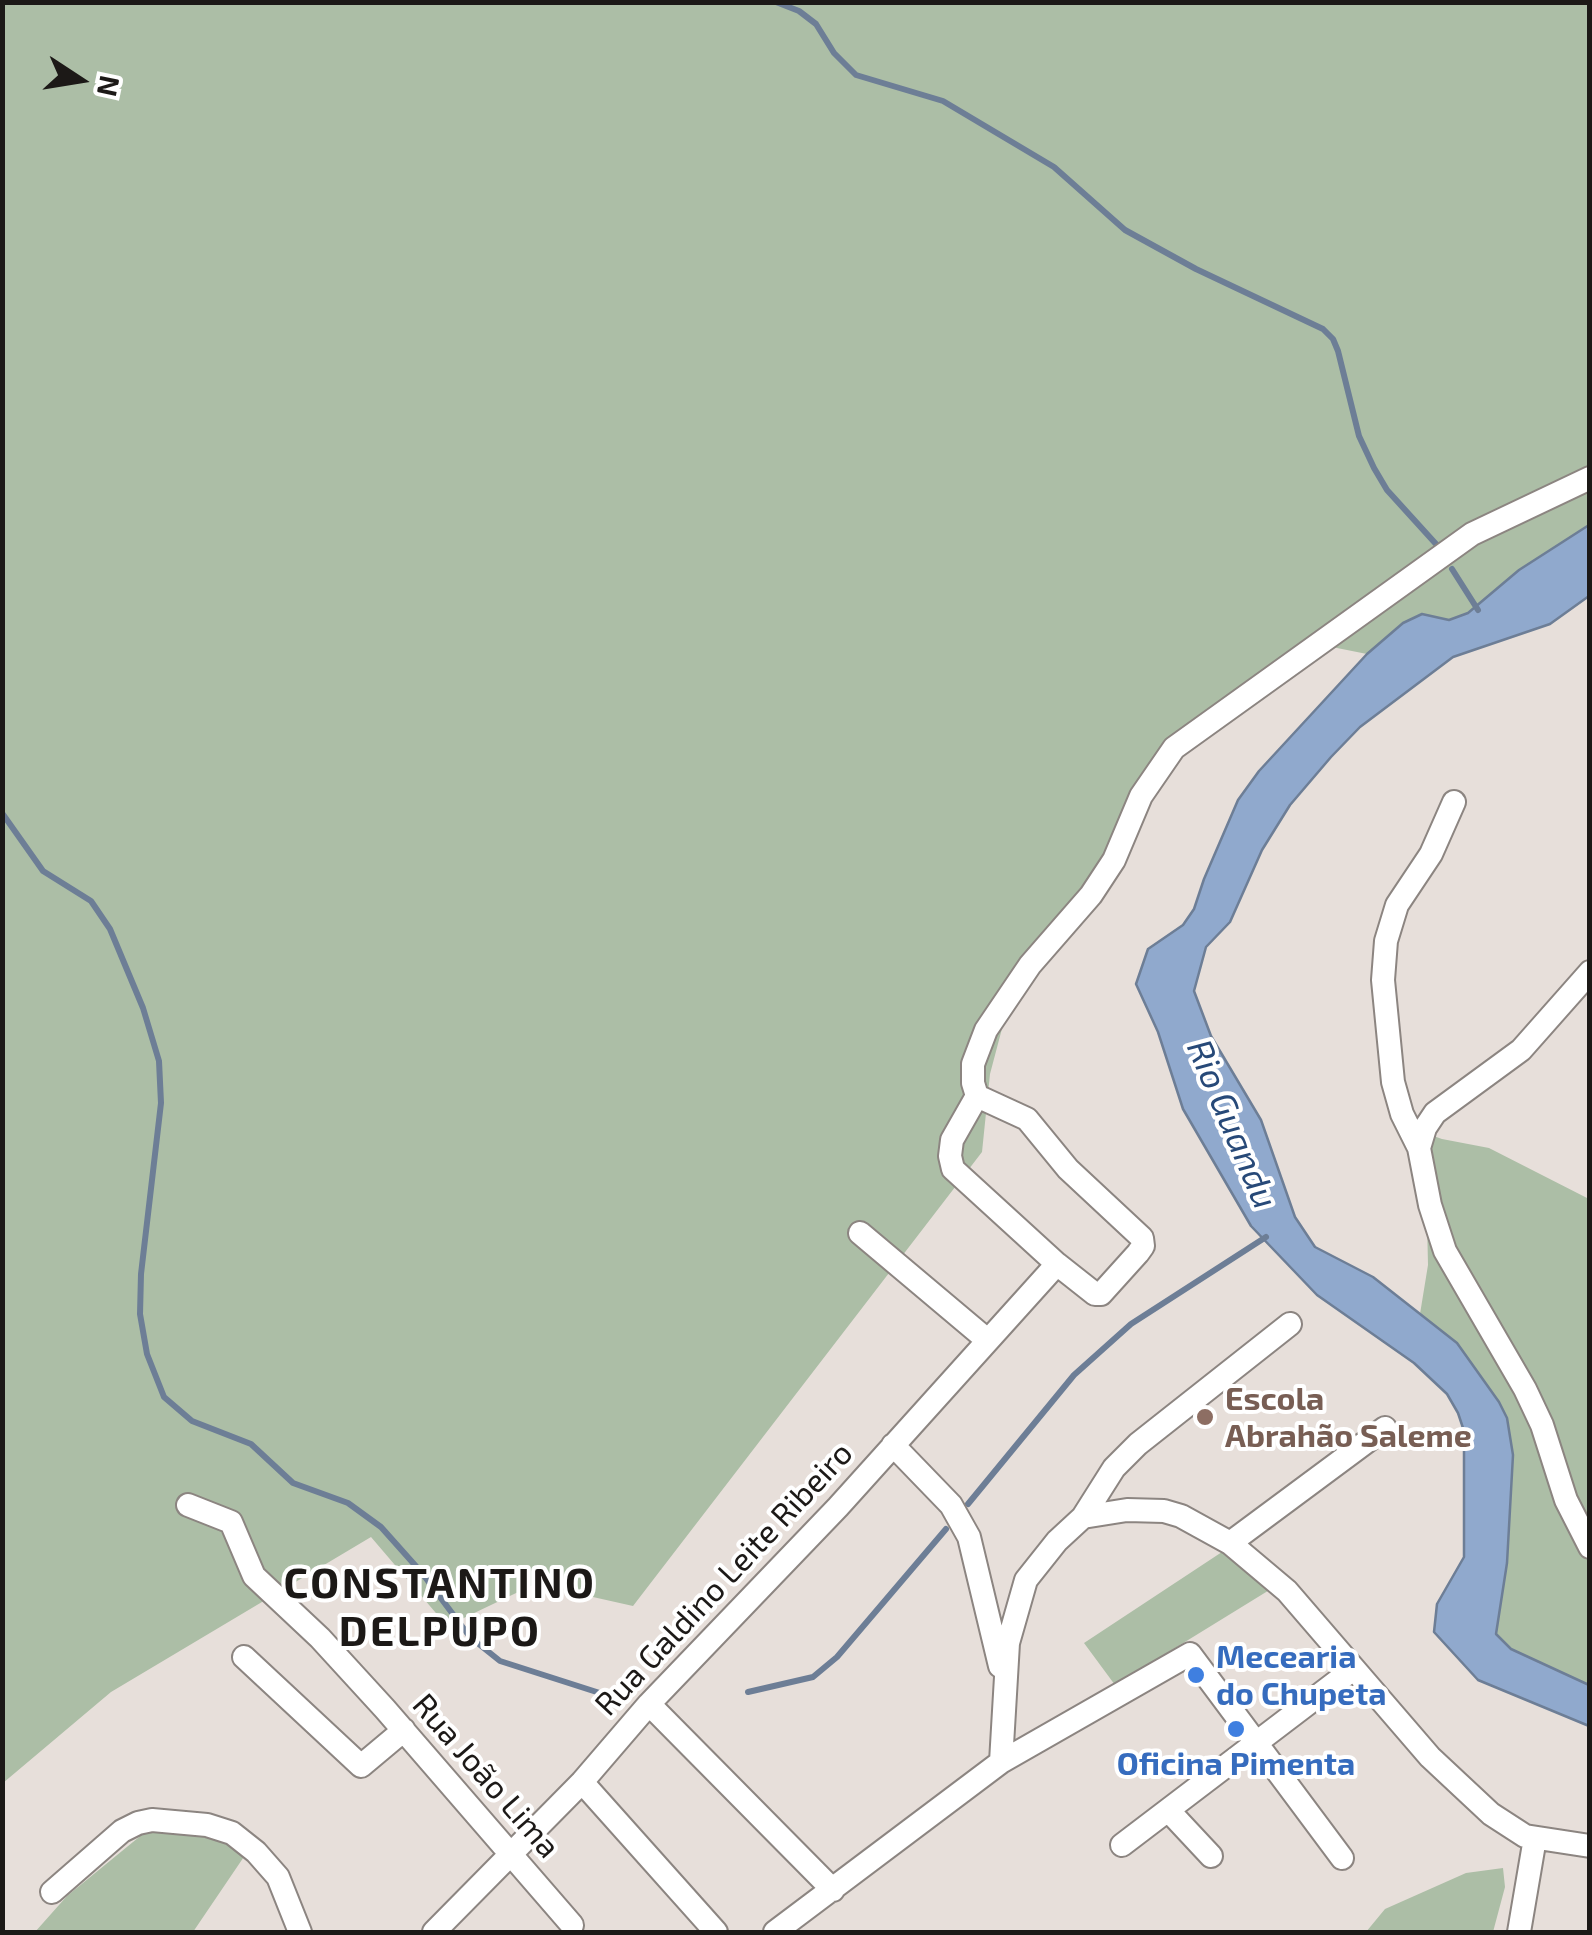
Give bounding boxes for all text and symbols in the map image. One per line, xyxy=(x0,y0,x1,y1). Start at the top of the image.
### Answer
north arrow xyxy=(30,30,130,130)
text: N xyxy=(91,73,128,100)
water label: Rio Guandu xyxy=(1178,1033,1286,1215)
place label: Escola Abrahão Saleme xyxy=(1225,1380,1472,1455)
marker: Escola Abrahão Saleme xyxy=(1194,1406,1216,1428)
street label: Rua Galdino Leite Ribeiro xyxy=(587,1434,861,1724)
district label: CONSTANTINO DELPUPO xyxy=(284,1559,596,1658)
place label: Mecearia do Chupeta xyxy=(1216,1638,1387,1713)
marker: Mecearia do Chupeta xyxy=(1185,1664,1207,1686)
street label: Rua João Lima xyxy=(404,1686,568,1866)
marker: Oficina Pimenta xyxy=(1225,1718,1247,1740)
place label: Oficina Pimenta xyxy=(1117,1745,1355,1783)

